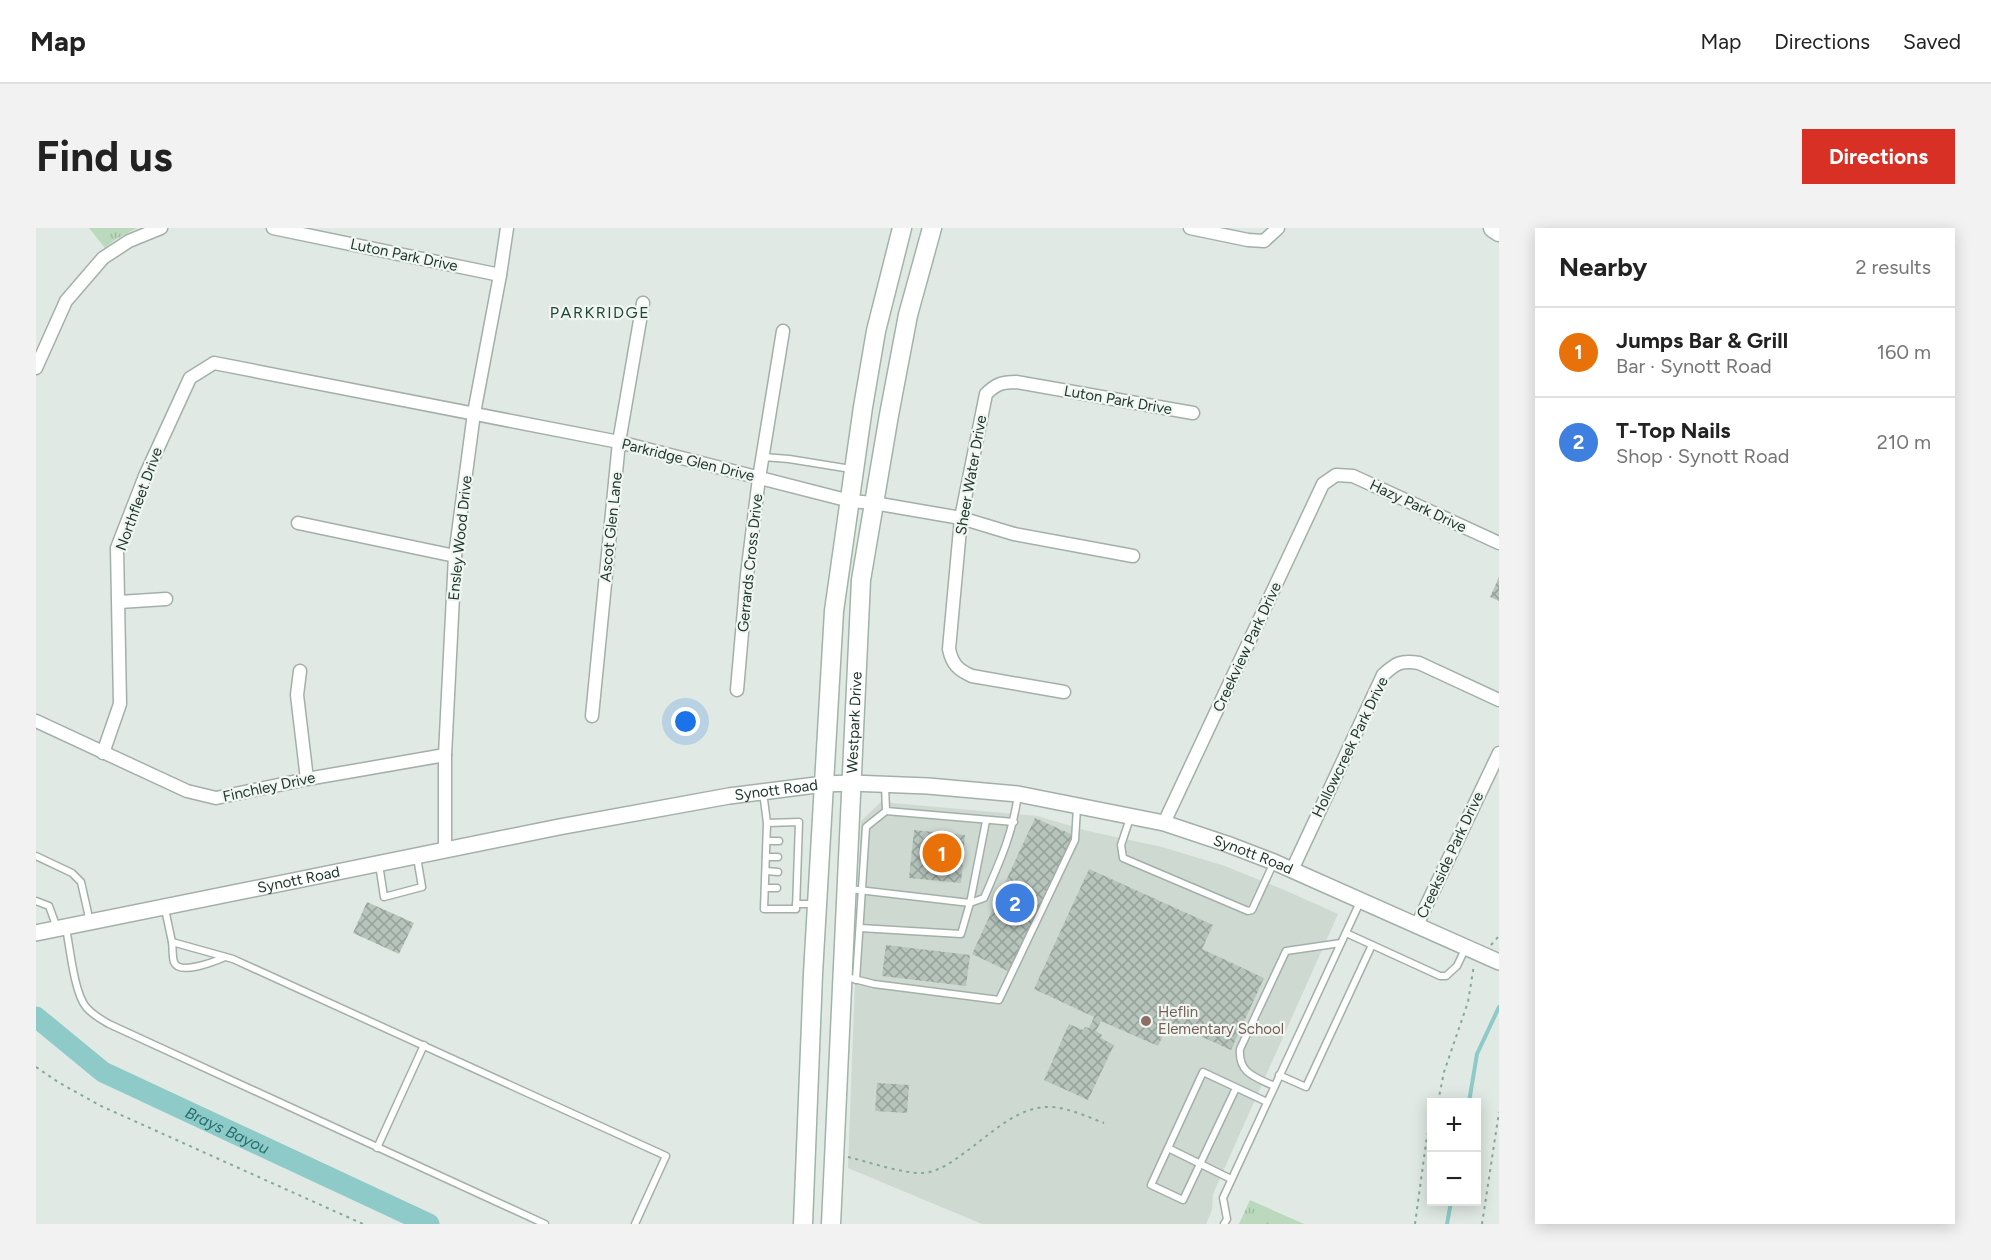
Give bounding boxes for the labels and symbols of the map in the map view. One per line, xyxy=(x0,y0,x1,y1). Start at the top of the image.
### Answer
street label: Luton Park Drive xyxy=(349,235,459,275)
district label: PARKRIDGE xyxy=(550,303,650,322)
street label: Luton Park Drive xyxy=(1063,382,1173,418)
street label: Sheer Water Drive xyxy=(952,414,990,536)
street label: Parkridge Glen Drive xyxy=(620,435,756,485)
street label: Northfleet Drive xyxy=(112,445,166,553)
street label: Ascot Glen Lane xyxy=(596,471,626,583)
street label: Ensley Wood Drive xyxy=(444,475,476,601)
street label: Hazy Park Drive xyxy=(1367,476,1469,536)
street label: Gerrards Cross Drive xyxy=(734,493,766,633)
street label: Creekview Park Drive xyxy=(1209,579,1285,715)
street label: Westpark Drive xyxy=(843,671,866,774)
street label: Hollowcreek Park Drive xyxy=(1308,674,1392,820)
your location xyxy=(671,707,700,736)
street label: Finchley Drive xyxy=(221,768,317,806)
street label: Synott Road xyxy=(733,776,819,804)
street label: Creekside Park Drive xyxy=(1413,789,1487,921)
pin: 1 xyxy=(922,830,962,876)
street label: Synott Road xyxy=(1211,831,1296,878)
street label: Synott Road xyxy=(256,863,342,897)
pin: 2 xyxy=(996,880,1034,926)
place label: Heflin Elementary School xyxy=(1158,1003,1284,1038)
marker: Heflin Elementary School xyxy=(1139,1014,1153,1028)
water label: Brays Bayou xyxy=(182,1103,272,1158)

